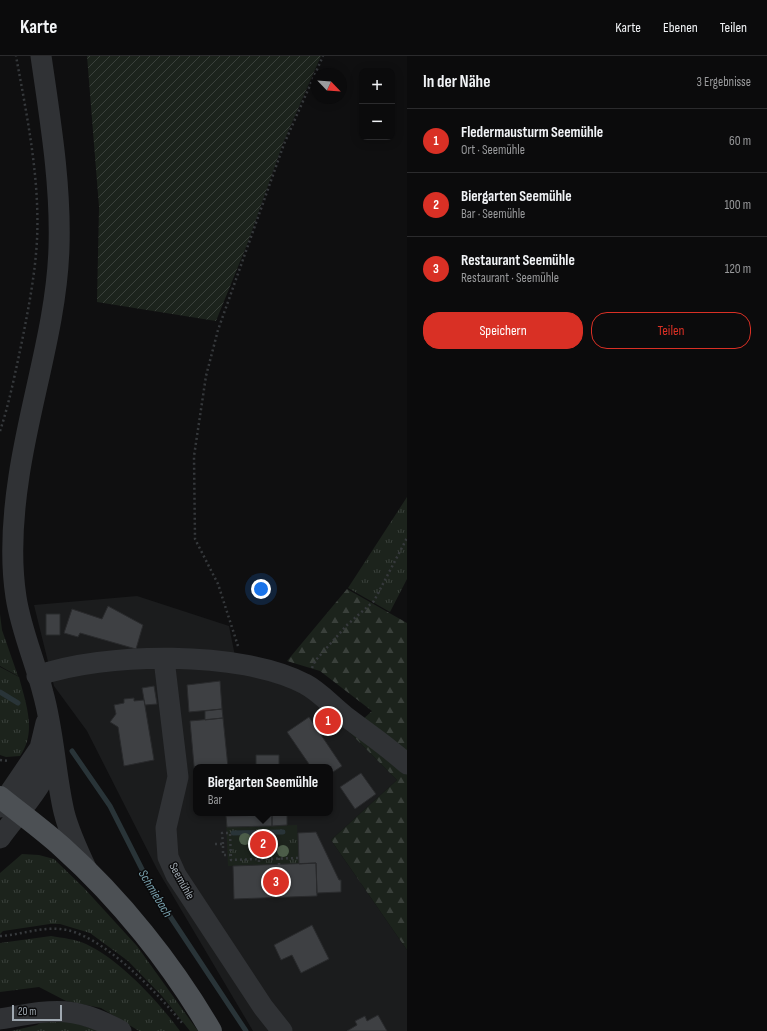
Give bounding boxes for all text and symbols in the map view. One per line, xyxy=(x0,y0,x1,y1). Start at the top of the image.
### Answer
text: Karte xyxy=(20,16,57,39)
text: Karte xyxy=(615,19,641,36)
text: Ebenen xyxy=(663,19,698,36)
text: Teilen xyxy=(720,19,747,36)
north arrow xyxy=(311,68,347,104)
map controls xyxy=(359,68,395,140)
button: + xyxy=(359,68,395,104)
text: In der Nähe xyxy=(423,72,490,92)
text: 3 Ergebnisse xyxy=(697,74,751,90)
button: − xyxy=(359,104,395,140)
text: Fledermausturm Seemühle xyxy=(461,123,603,142)
text: 1 xyxy=(433,133,439,149)
text: 60 m xyxy=(729,133,751,149)
text: Ort · Seemühle xyxy=(461,142,525,158)
text: Biergarten Seemühle xyxy=(461,187,572,206)
text: 2 xyxy=(433,197,439,213)
text: 100 m xyxy=(724,197,751,213)
text: Bar · Seemühle xyxy=(461,206,525,222)
text: Restaurant Seemühle xyxy=(461,251,575,270)
text: 3 xyxy=(433,261,439,277)
text: 120 m xyxy=(725,261,751,277)
text: Restaurant · Seemühle xyxy=(461,270,559,286)
button: Speichern xyxy=(423,312,583,349)
button: Teilen xyxy=(591,312,751,349)
your location xyxy=(251,579,271,599)
pin: 1 xyxy=(315,706,341,736)
popup xyxy=(193,764,333,816)
text: Biergarten Seemühle xyxy=(208,773,318,792)
text: Bar xyxy=(208,792,222,808)
pin: 2 xyxy=(250,829,276,859)
street label: Seemühle xyxy=(165,860,198,902)
water label: Schmiebach xyxy=(135,867,176,921)
pin: 3 xyxy=(263,867,289,897)
scale bar xyxy=(12,1003,62,1022)
text: 20 m xyxy=(18,1005,36,1018)

